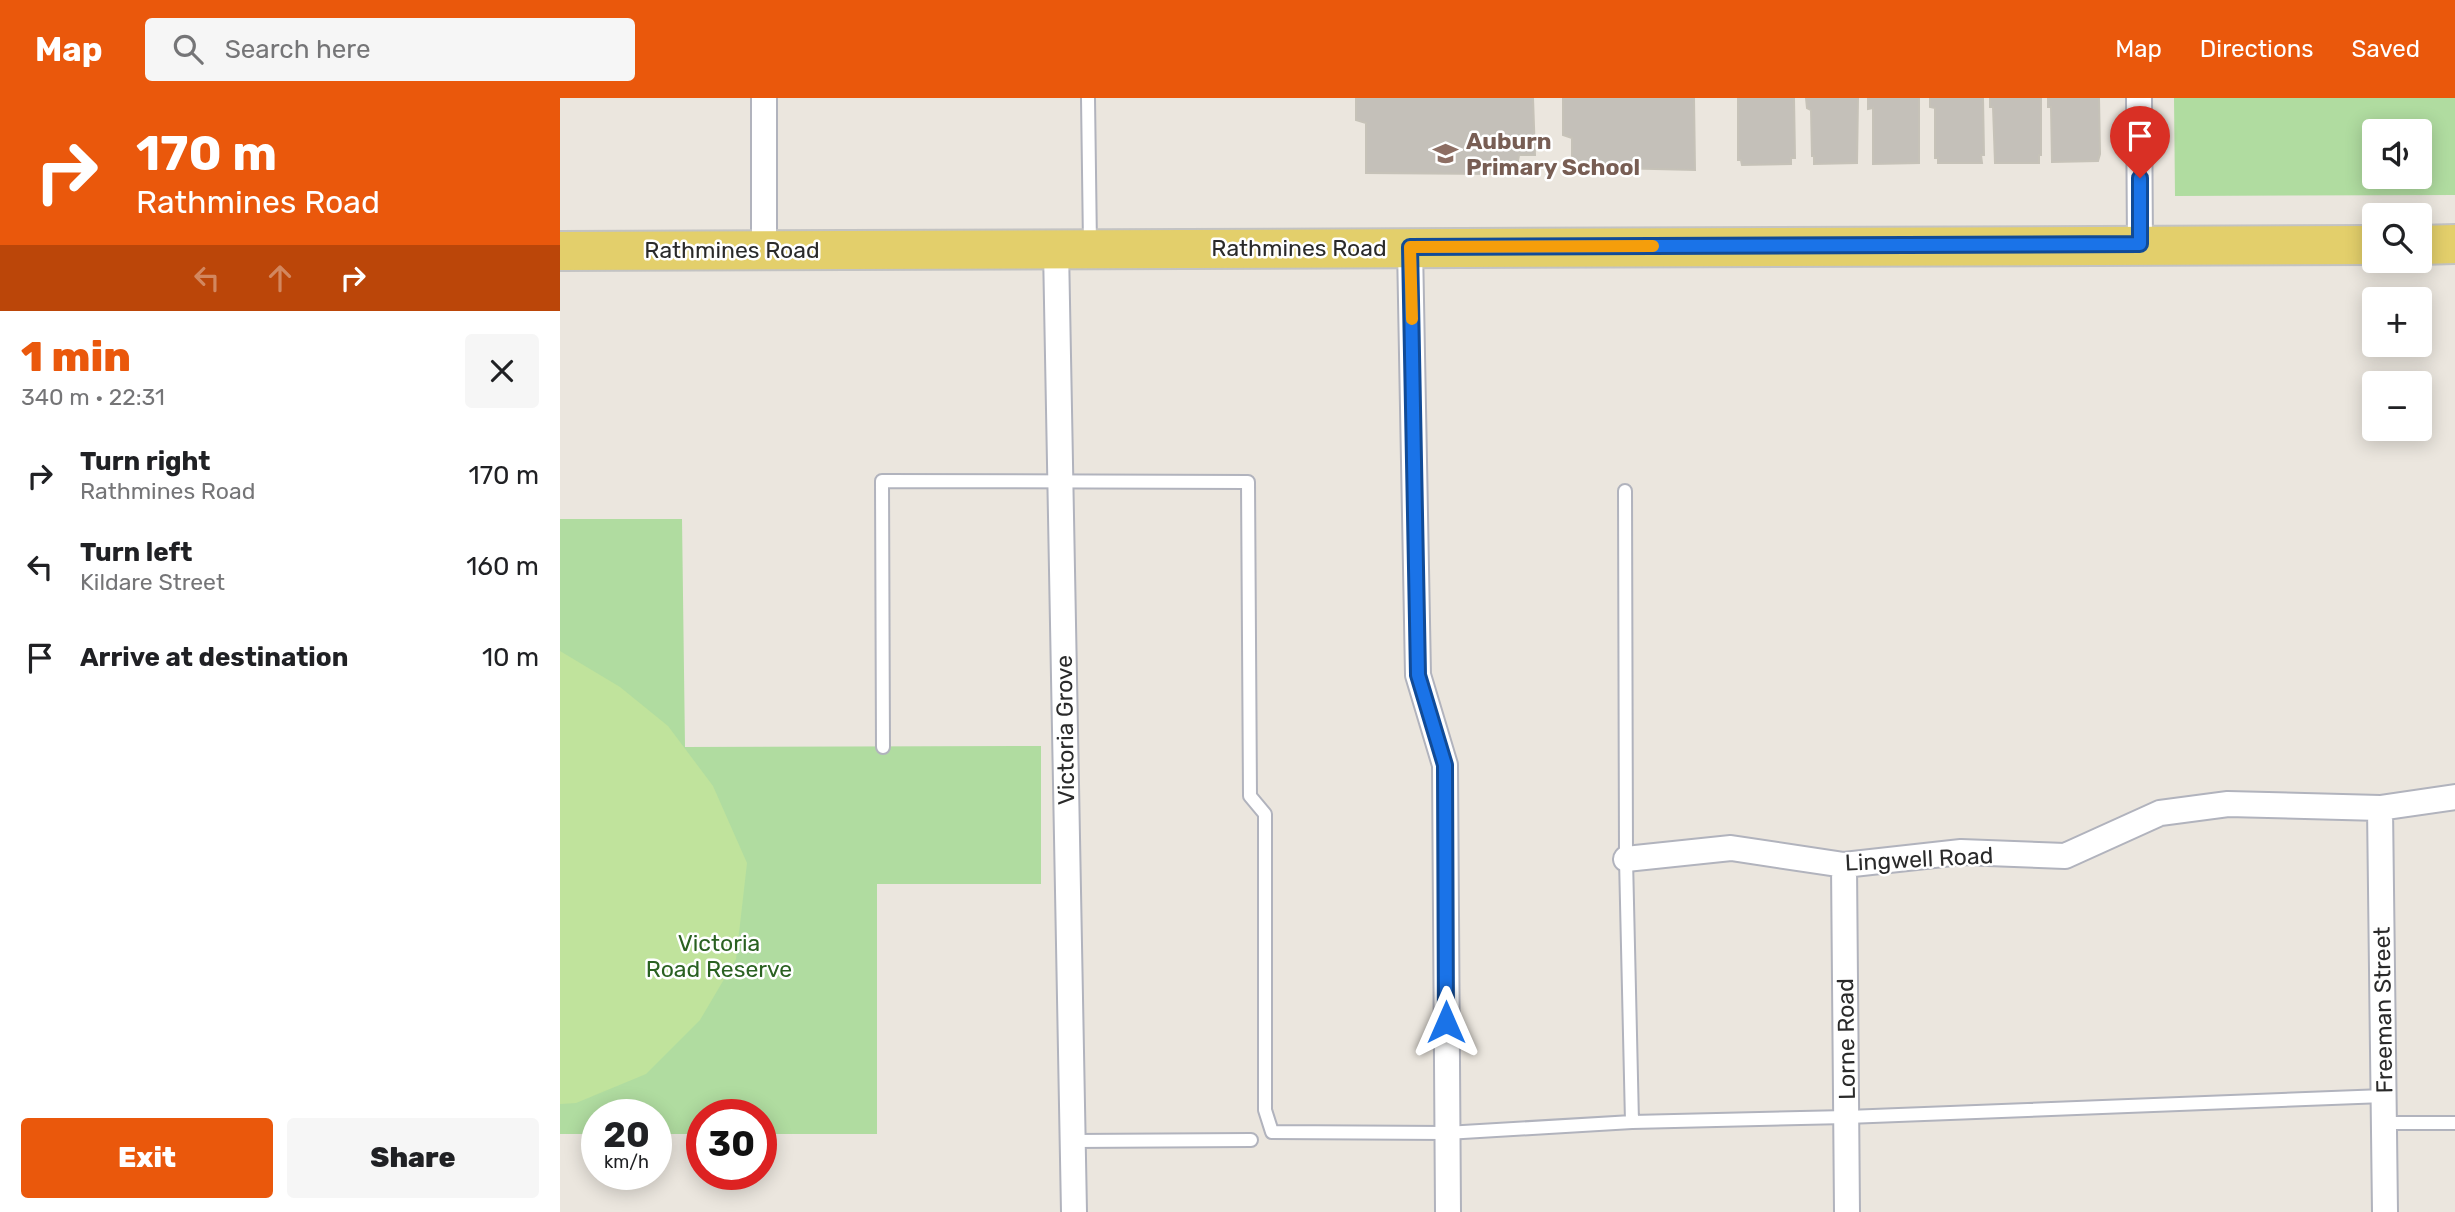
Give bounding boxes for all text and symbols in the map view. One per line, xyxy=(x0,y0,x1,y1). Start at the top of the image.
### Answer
search box xyxy=(145,18,635,81)
text: Map xyxy=(35,30,103,69)
icon: search xyxy=(169,30,207,68)
text: Search here xyxy=(225,34,370,65)
text: Map xyxy=(2115,35,2162,63)
text: Directions xyxy=(2200,35,2313,63)
text: Saved xyxy=(2351,35,2420,63)
pin xyxy=(2110,106,2170,178)
icon: arrive xyxy=(2121,117,2159,155)
map controls xyxy=(2362,119,2432,441)
button: sound xyxy=(2362,119,2432,189)
text: 170 m xyxy=(136,124,277,182)
icon: right xyxy=(21,126,112,217)
place label: Auburn Primary School xyxy=(1466,127,1640,181)
school or university icon: Auburn Primary School xyxy=(1432,140,1460,168)
text: Rathmines Road xyxy=(136,183,380,221)
button: search xyxy=(2362,203,2432,273)
street label: Rathmines Road xyxy=(1211,234,1387,262)
street label: Rathmines Road xyxy=(644,236,820,264)
icon: left xyxy=(188,259,226,297)
icon: ahead xyxy=(261,259,299,297)
icon: right xyxy=(334,259,372,297)
button: + xyxy=(2362,287,2432,357)
text: 1 min xyxy=(21,332,131,382)
button: close xyxy=(465,334,539,408)
button: − xyxy=(2362,371,2432,441)
text: 340 m · 22:31 xyxy=(21,383,165,411)
text: Turn right xyxy=(80,446,210,477)
icon: right xyxy=(21,457,59,495)
text: 170 m xyxy=(469,460,539,491)
text: Rathmines Road xyxy=(80,477,255,505)
text: Turn left xyxy=(80,537,192,568)
icon: left xyxy=(21,548,59,586)
text: 160 m xyxy=(466,551,539,582)
text: Kildare Street xyxy=(80,568,225,596)
icon: arrive xyxy=(21,639,59,677)
text: Arrive at destination xyxy=(80,642,348,673)
text: 10 m xyxy=(482,642,539,673)
street label: Victoria Grove xyxy=(1050,655,1080,805)
street label: Lingwell Road xyxy=(1844,841,1994,877)
street label: Freeman Street xyxy=(2368,926,2398,1094)
park label: Victoria Road Reserve xyxy=(646,929,792,983)
street label: Lorne Road xyxy=(1831,978,1861,1100)
position arrow xyxy=(1409,985,1483,1059)
speed limit sign: 30 xyxy=(686,1099,777,1190)
text: 20 xyxy=(603,1114,650,1156)
button: Exit xyxy=(21,1118,273,1198)
button: Share xyxy=(287,1118,539,1198)
text: km/h xyxy=(604,1151,649,1173)

